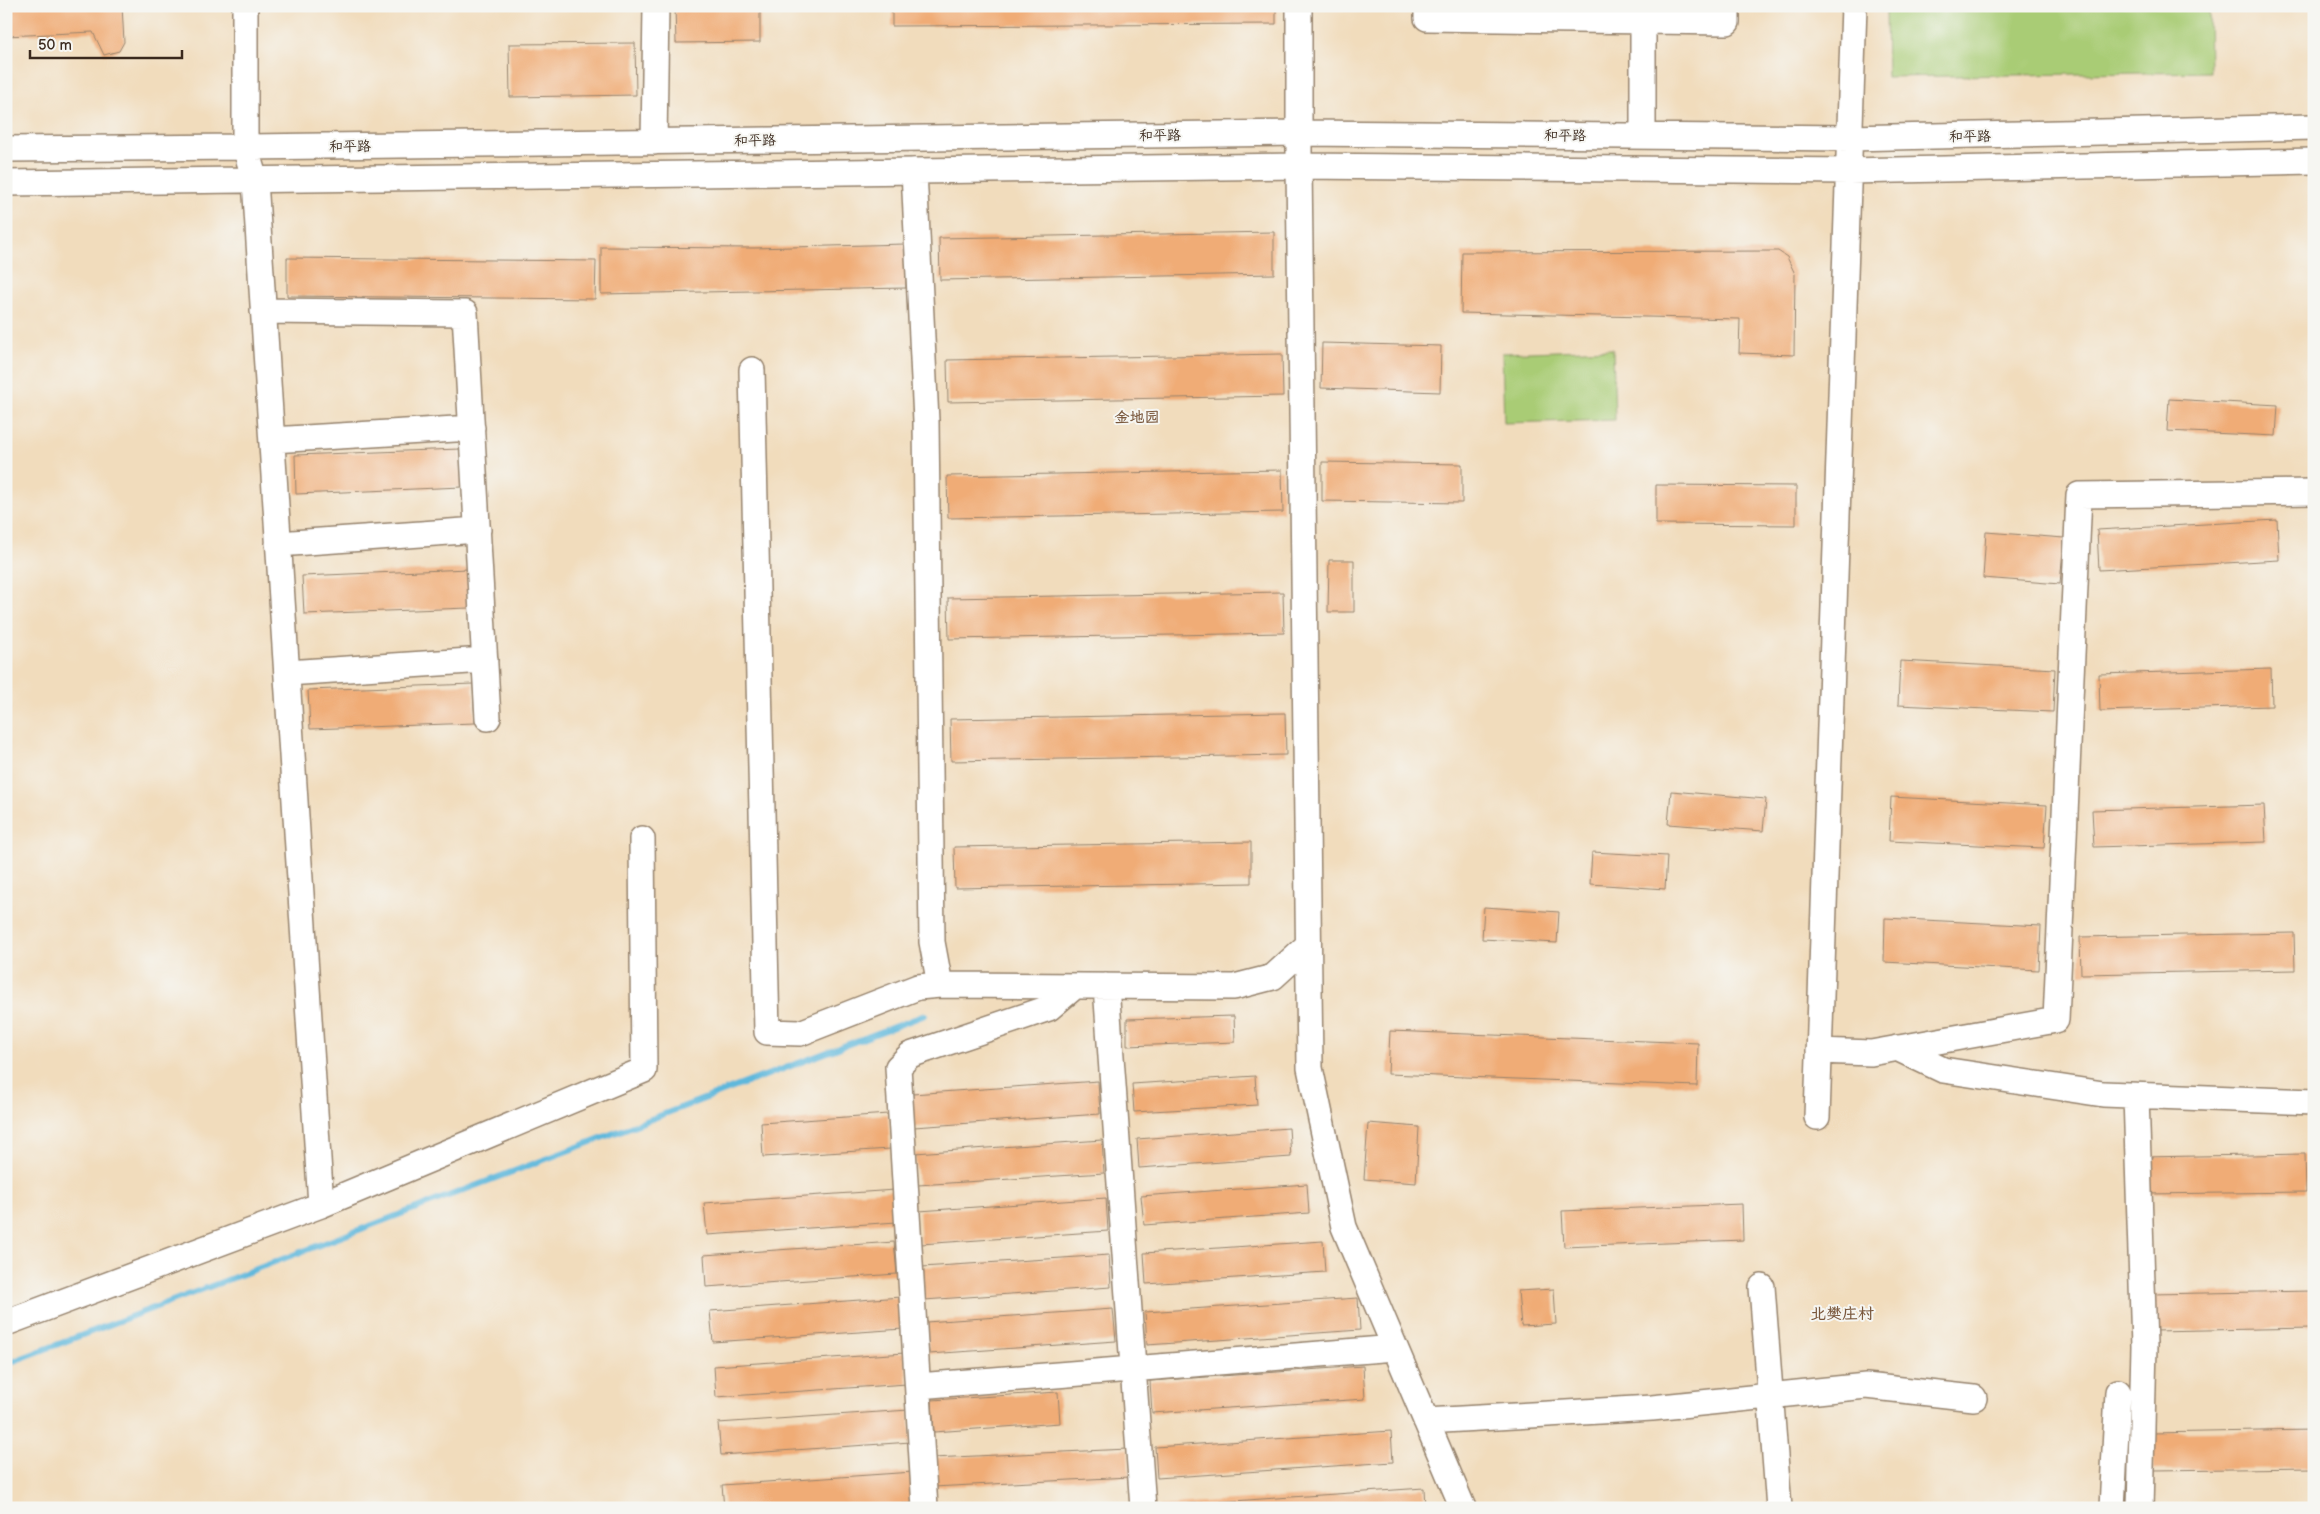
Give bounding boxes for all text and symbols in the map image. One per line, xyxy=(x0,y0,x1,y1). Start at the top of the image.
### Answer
scale bar xyxy=(30,28,182,60)
text: 50 m xyxy=(38,36,72,55)
street label: 和平路 xyxy=(1139,127,1181,144)
street label: 和平路 xyxy=(1544,127,1586,144)
street label: 和平路 xyxy=(1949,128,1991,145)
street label: 和平路 xyxy=(734,132,776,149)
street label: 和平路 xyxy=(329,138,371,155)
district label: 金地园 xyxy=(1114,408,1160,427)
district label: 北樊庄村 xyxy=(1810,1305,1874,1324)

